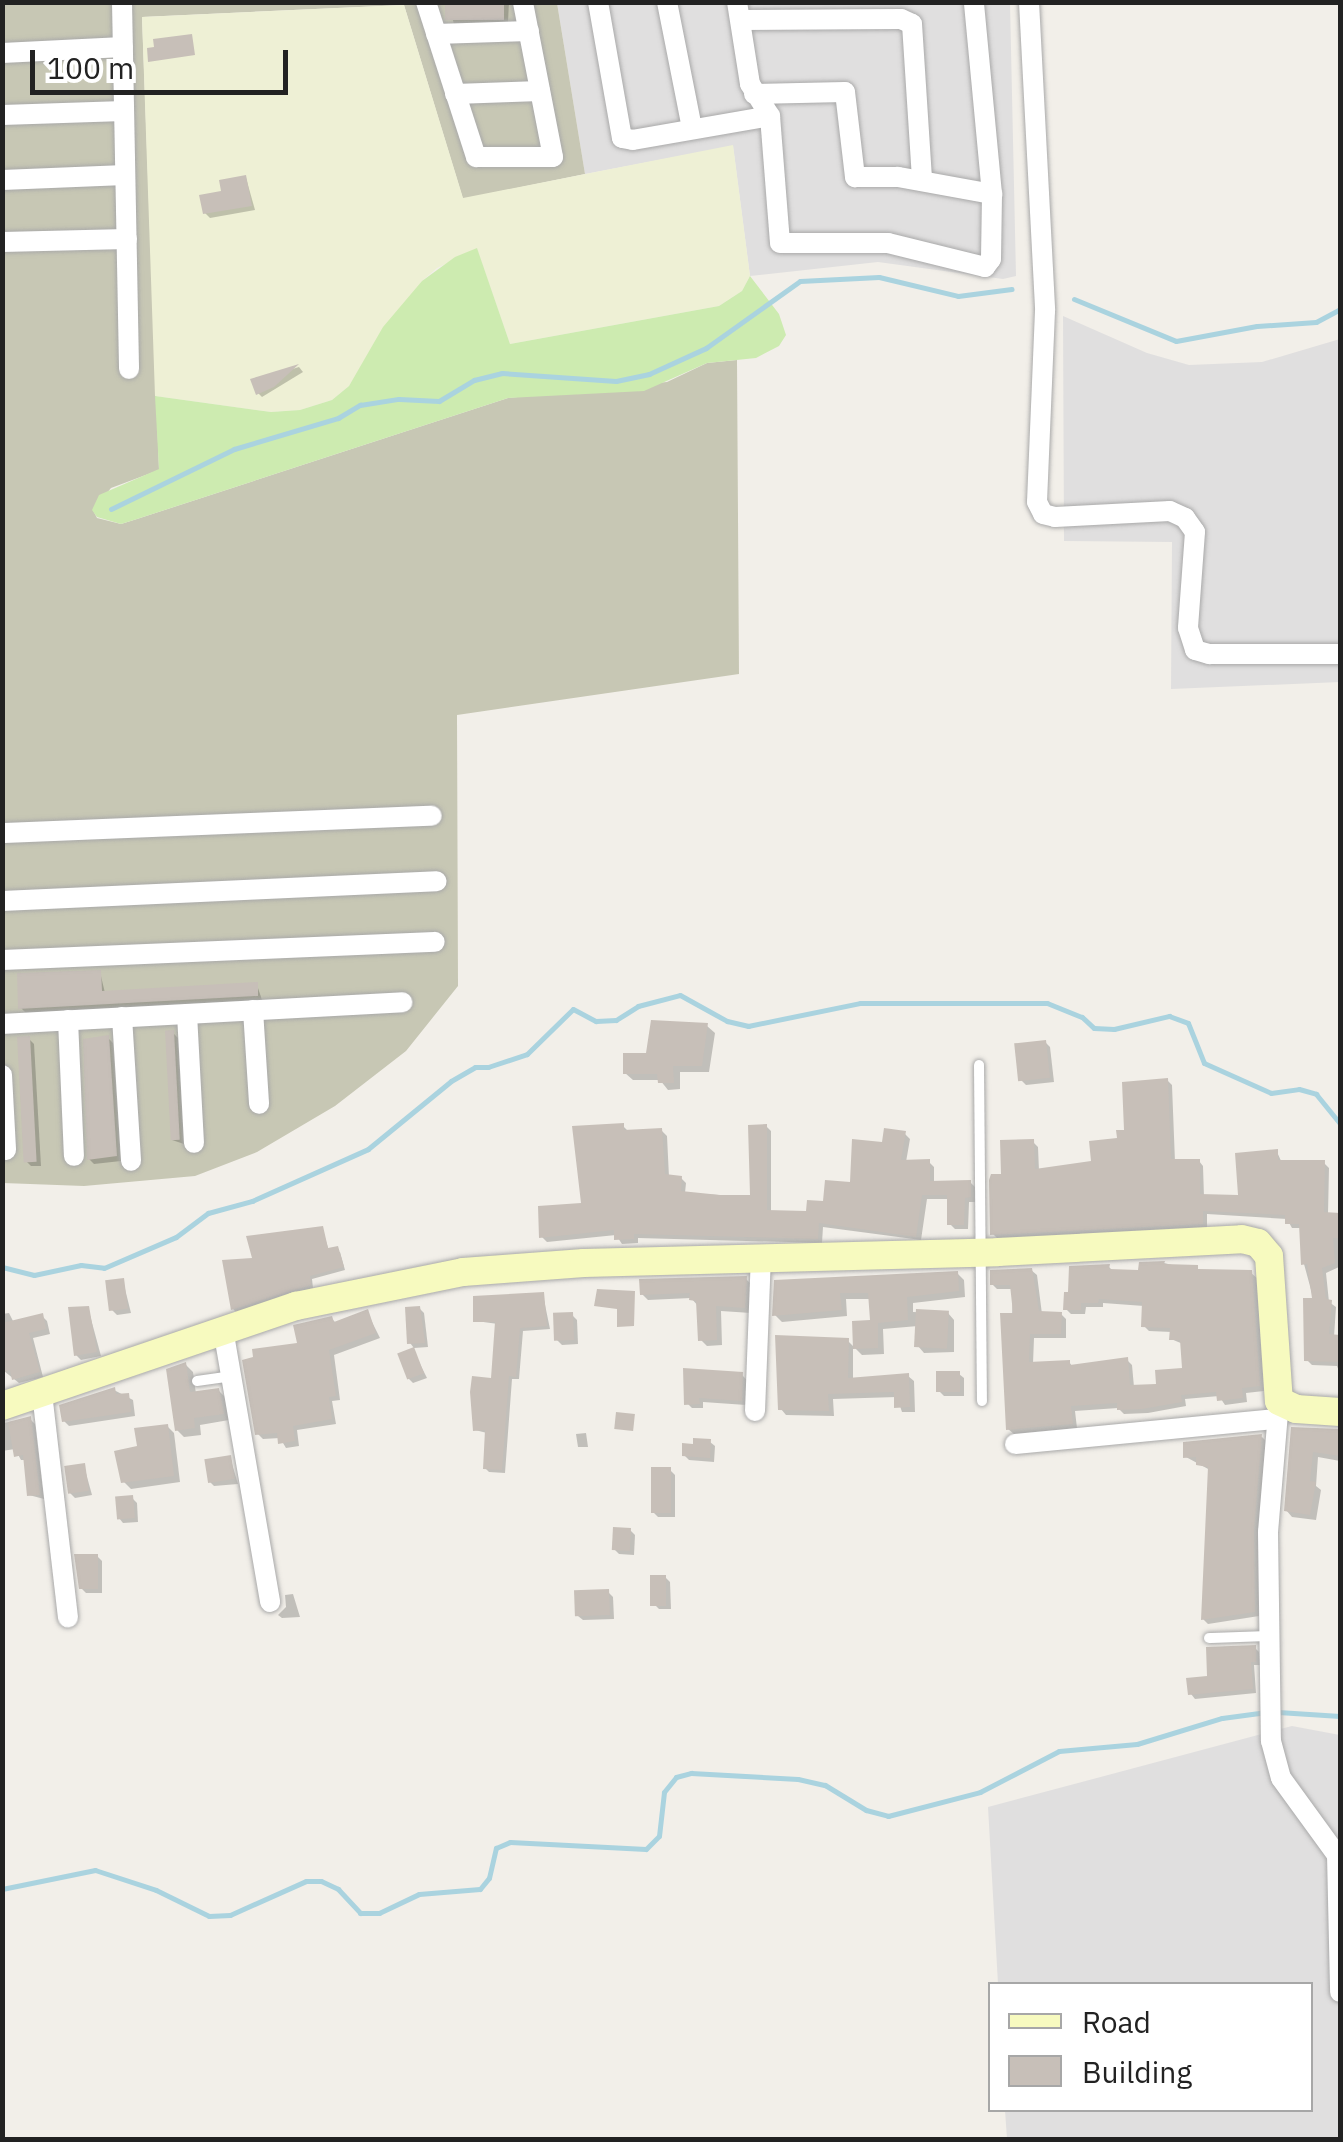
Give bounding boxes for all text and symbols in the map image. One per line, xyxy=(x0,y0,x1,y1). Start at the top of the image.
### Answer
scale bar xyxy=(35,30,292,92)
text: 100 m xyxy=(47,48,134,87)
legend xyxy=(988,1982,1313,2112)
text: Road xyxy=(1082,2002,1151,2041)
text: Building xyxy=(1082,2052,1192,2091)

